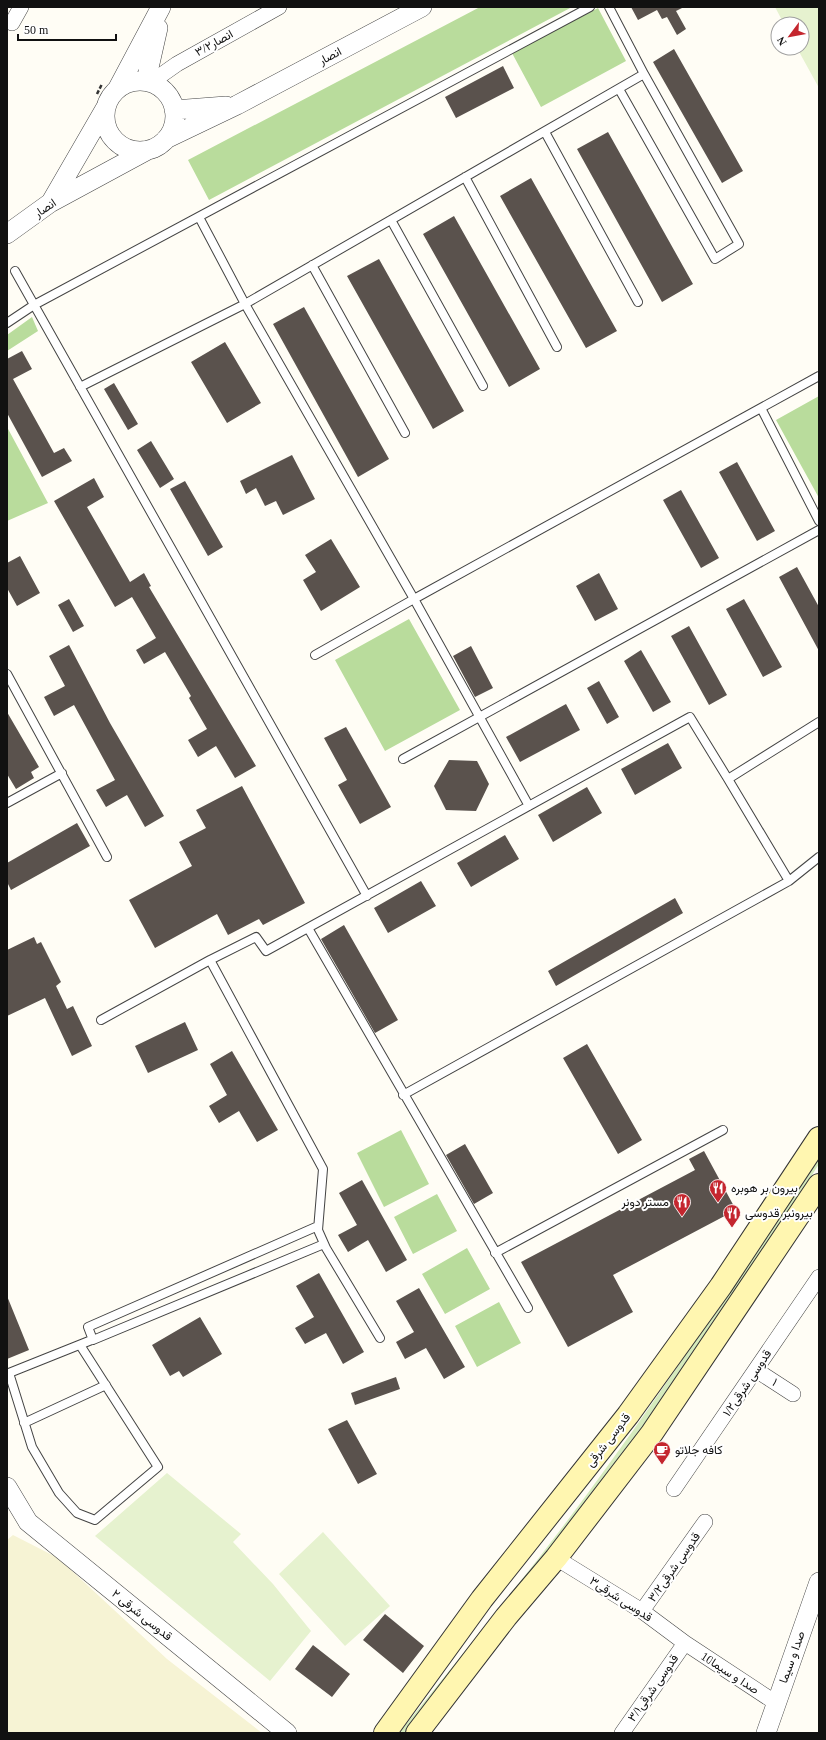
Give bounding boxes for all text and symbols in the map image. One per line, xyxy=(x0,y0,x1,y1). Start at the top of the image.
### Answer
scale bar xyxy=(18,16,116,42)
north arrow xyxy=(770,16,810,56)
text: 50 m xyxy=(24,23,49,37)
street label: انصار۳/۲ xyxy=(193,27,236,60)
text: N xyxy=(774,35,789,48)
street label: انصار xyxy=(315,44,344,69)
street label: انصار xyxy=(30,196,59,222)
restaurant icon: بیرون بر هوبره xyxy=(708,1178,728,1203)
place label: بیرون بر هوبره xyxy=(731,1181,798,1196)
restaurant icon: مستر دونر xyxy=(672,1192,692,1217)
place label: مستر دونر xyxy=(620,1195,669,1210)
restaurant icon: بیرونبر قدوسی xyxy=(722,1203,742,1228)
place label: بیرونبر قدوسی xyxy=(745,1206,813,1221)
street label: قدوسی شرقی۱/۲ xyxy=(720,1347,775,1419)
street label: ۱ xyxy=(770,1375,780,1389)
street label: قدوسی شرقی xyxy=(583,1410,634,1470)
cafe icon: کافه جلاتو xyxy=(652,1440,672,1465)
place label: کافه جلاتو xyxy=(675,1443,722,1458)
street label: قدوسی شرقی۳/۲ xyxy=(645,1530,704,1605)
street label: قدوسی شرقی۳ xyxy=(586,1574,655,1625)
street label: قدوسی شرقی ۲ xyxy=(108,1587,175,1644)
street label: صدا و سیما xyxy=(776,1629,809,1685)
street label: 10صدا و سیما xyxy=(698,1649,762,1698)
street label: قدوسی شرقی۳/۱ xyxy=(625,1652,682,1725)

